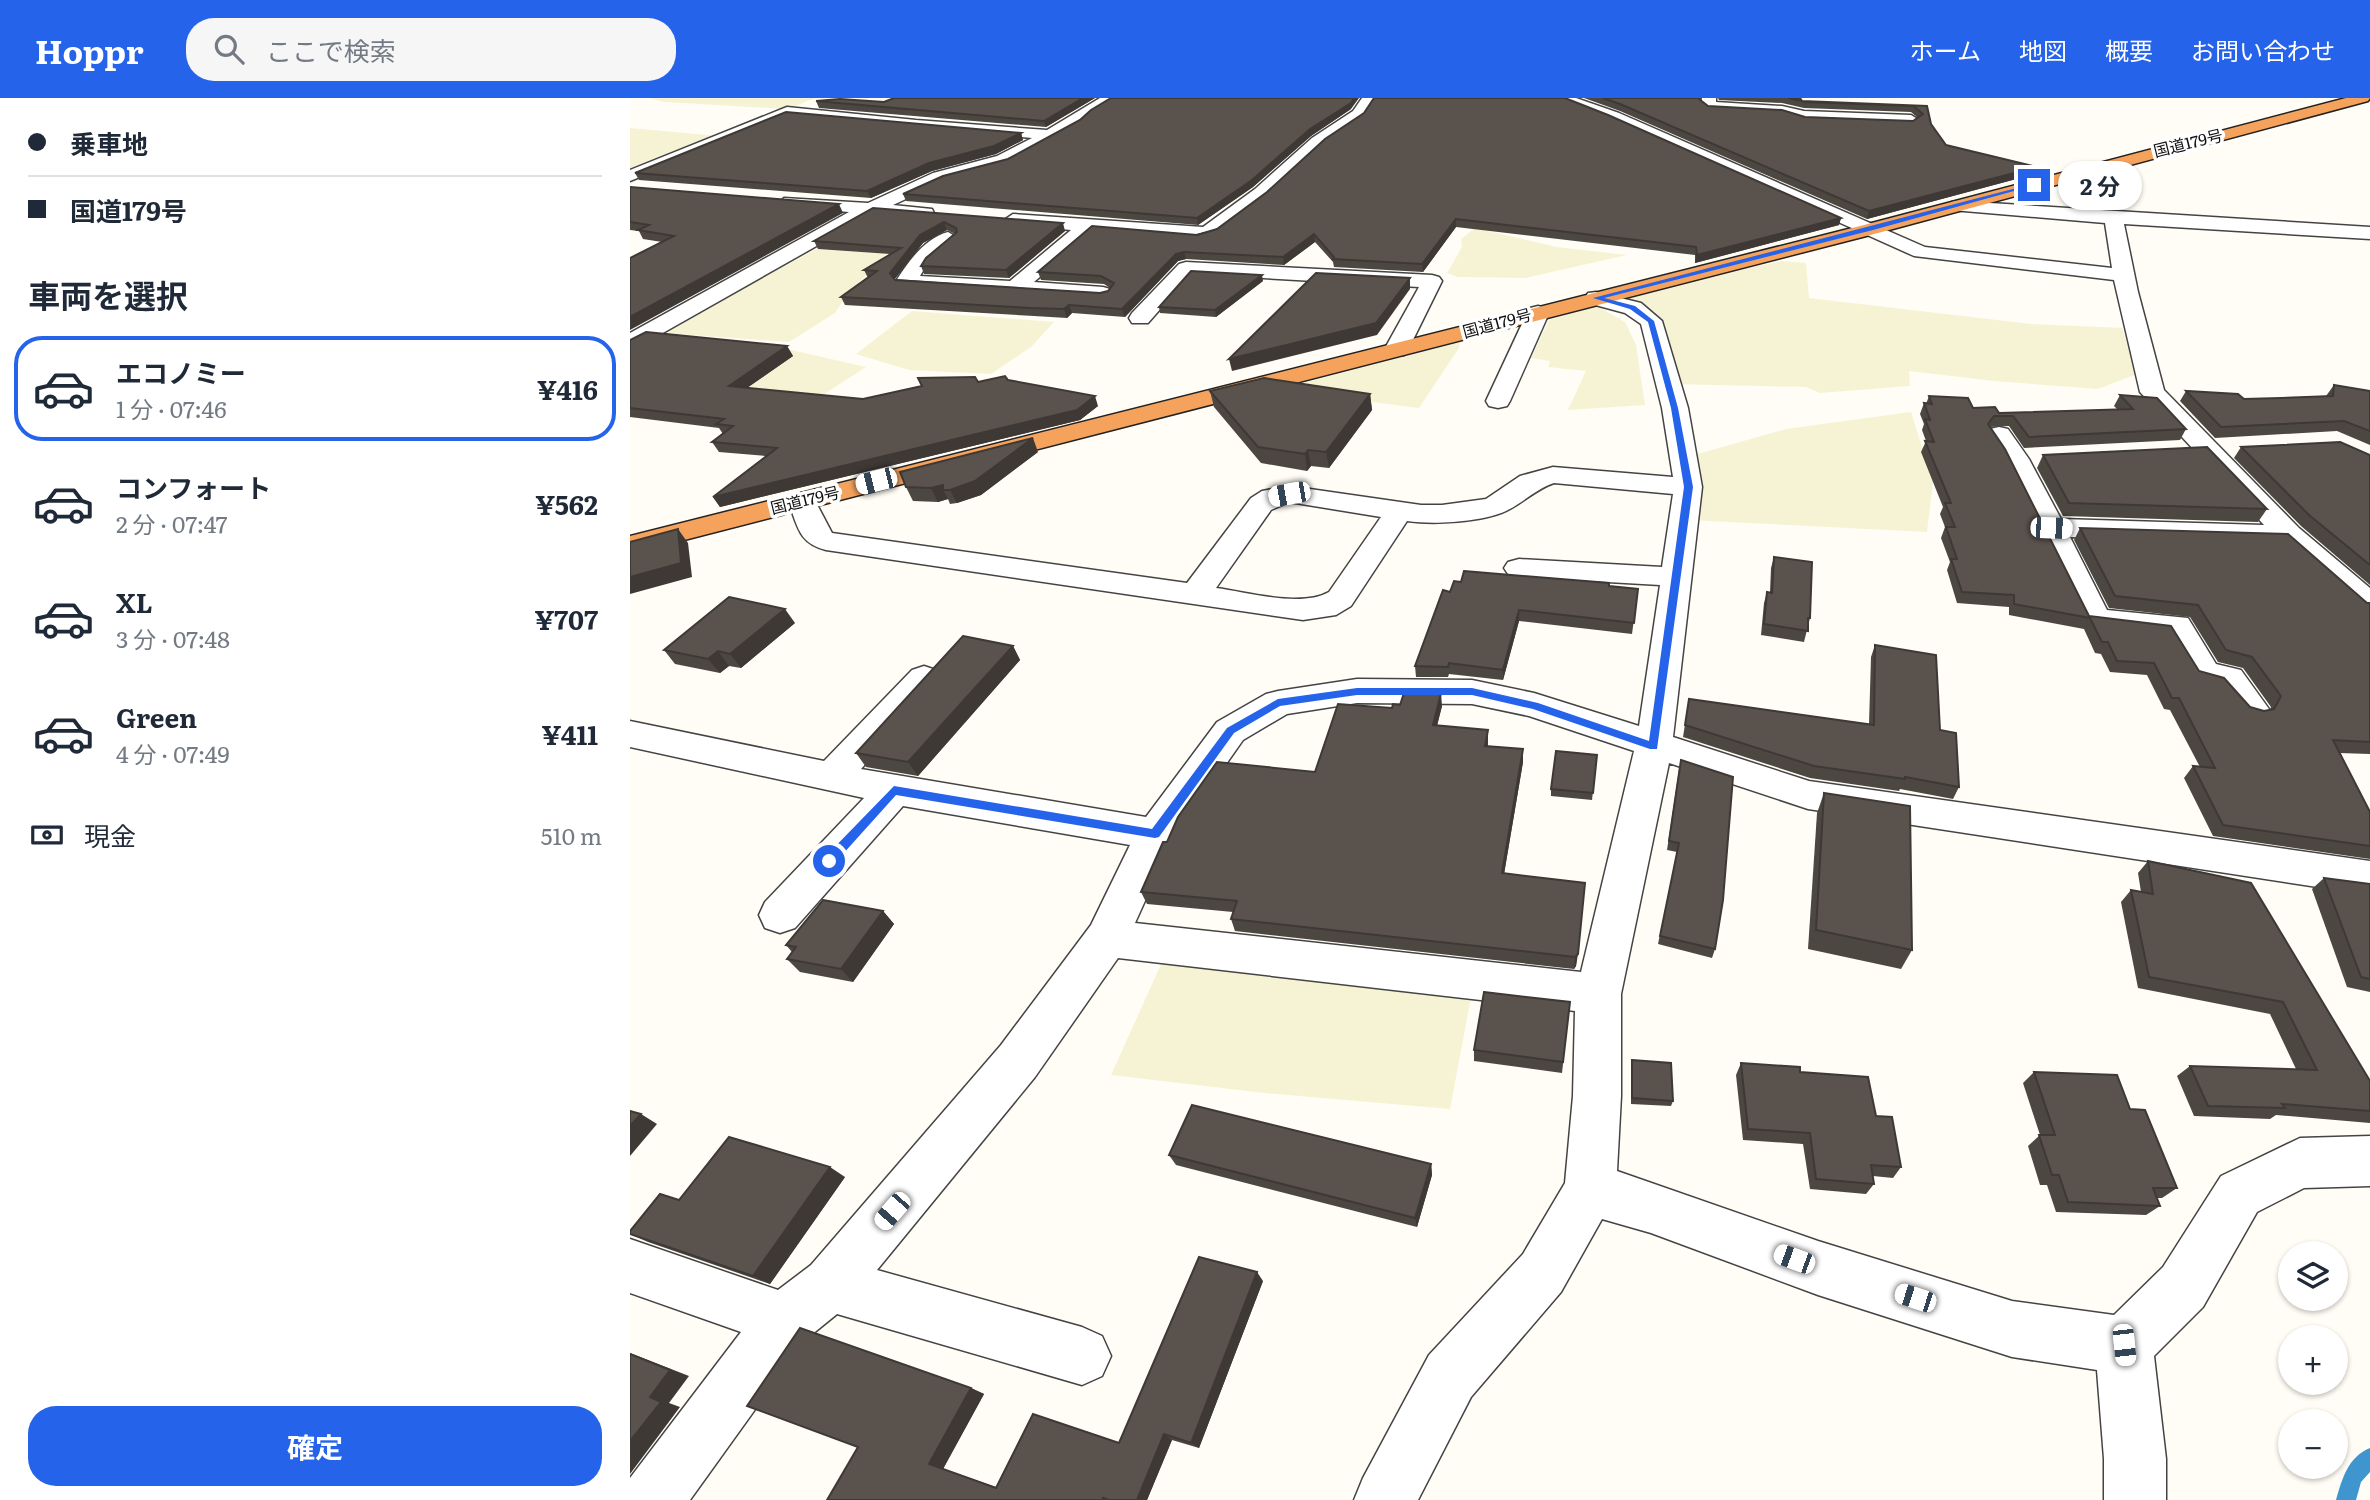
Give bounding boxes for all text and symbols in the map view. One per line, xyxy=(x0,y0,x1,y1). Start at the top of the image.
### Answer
search box xyxy=(186,18,676,81)
text: Hoppr xyxy=(35,25,144,74)
icon: search xyxy=(210,30,248,68)
text: ここで検索 xyxy=(266,30,396,69)
text: ホーム xyxy=(1910,32,1981,67)
text: 地図 xyxy=(2019,32,2067,67)
text: 概要 xyxy=(2105,32,2153,67)
text: お問い合わせ xyxy=(2191,32,2335,67)
street label: 国道179号 xyxy=(2151,122,2225,162)
text: 乗車地 xyxy=(70,123,148,162)
callout: 2 分 xyxy=(2058,160,2142,210)
text: 2 分 xyxy=(2080,168,2120,202)
route end xyxy=(2018,169,2050,201)
text: 国道179号 xyxy=(70,190,187,229)
text: 車両を選択 xyxy=(28,270,188,318)
street label: 国道179号 xyxy=(1460,301,1534,343)
text: エコノミー xyxy=(116,352,246,391)
icon: car xyxy=(32,357,95,420)
text: ¥416 xyxy=(537,369,598,408)
text: 1 分 · 07:46 xyxy=(116,391,227,425)
car xyxy=(854,466,899,496)
text: コンフォート xyxy=(116,467,271,506)
icon: car xyxy=(32,472,95,535)
street label: 国道179号 xyxy=(768,479,842,519)
car xyxy=(1267,480,1312,508)
text: ¥562 xyxy=(535,484,598,523)
text: 2 分 · 07:47 xyxy=(116,506,227,540)
car xyxy=(2030,517,2073,539)
text: XL xyxy=(116,582,153,621)
icon: car xyxy=(32,587,95,650)
text: ¥707 xyxy=(535,599,598,638)
text: 3 分 · 07:48 xyxy=(116,621,230,655)
text: Green xyxy=(116,697,197,736)
icon: car xyxy=(32,702,95,765)
text: ¥411 xyxy=(541,714,598,753)
text: 4 分 · 07:49 xyxy=(116,736,230,770)
text: 現金 xyxy=(84,815,136,854)
icon: cash xyxy=(28,816,66,854)
text: 510 m xyxy=(541,818,602,852)
route start xyxy=(813,845,845,877)
car xyxy=(871,1188,914,1234)
map controls xyxy=(2278,1241,2348,1479)
button: layers xyxy=(2278,1241,2348,1311)
car xyxy=(1771,1242,1818,1276)
car xyxy=(1892,1282,1939,1314)
car xyxy=(2112,1323,2137,1367)
button: + xyxy=(2278,1325,2348,1395)
button: 確定 xyxy=(28,1406,602,1486)
button: − xyxy=(2278,1409,2348,1479)

